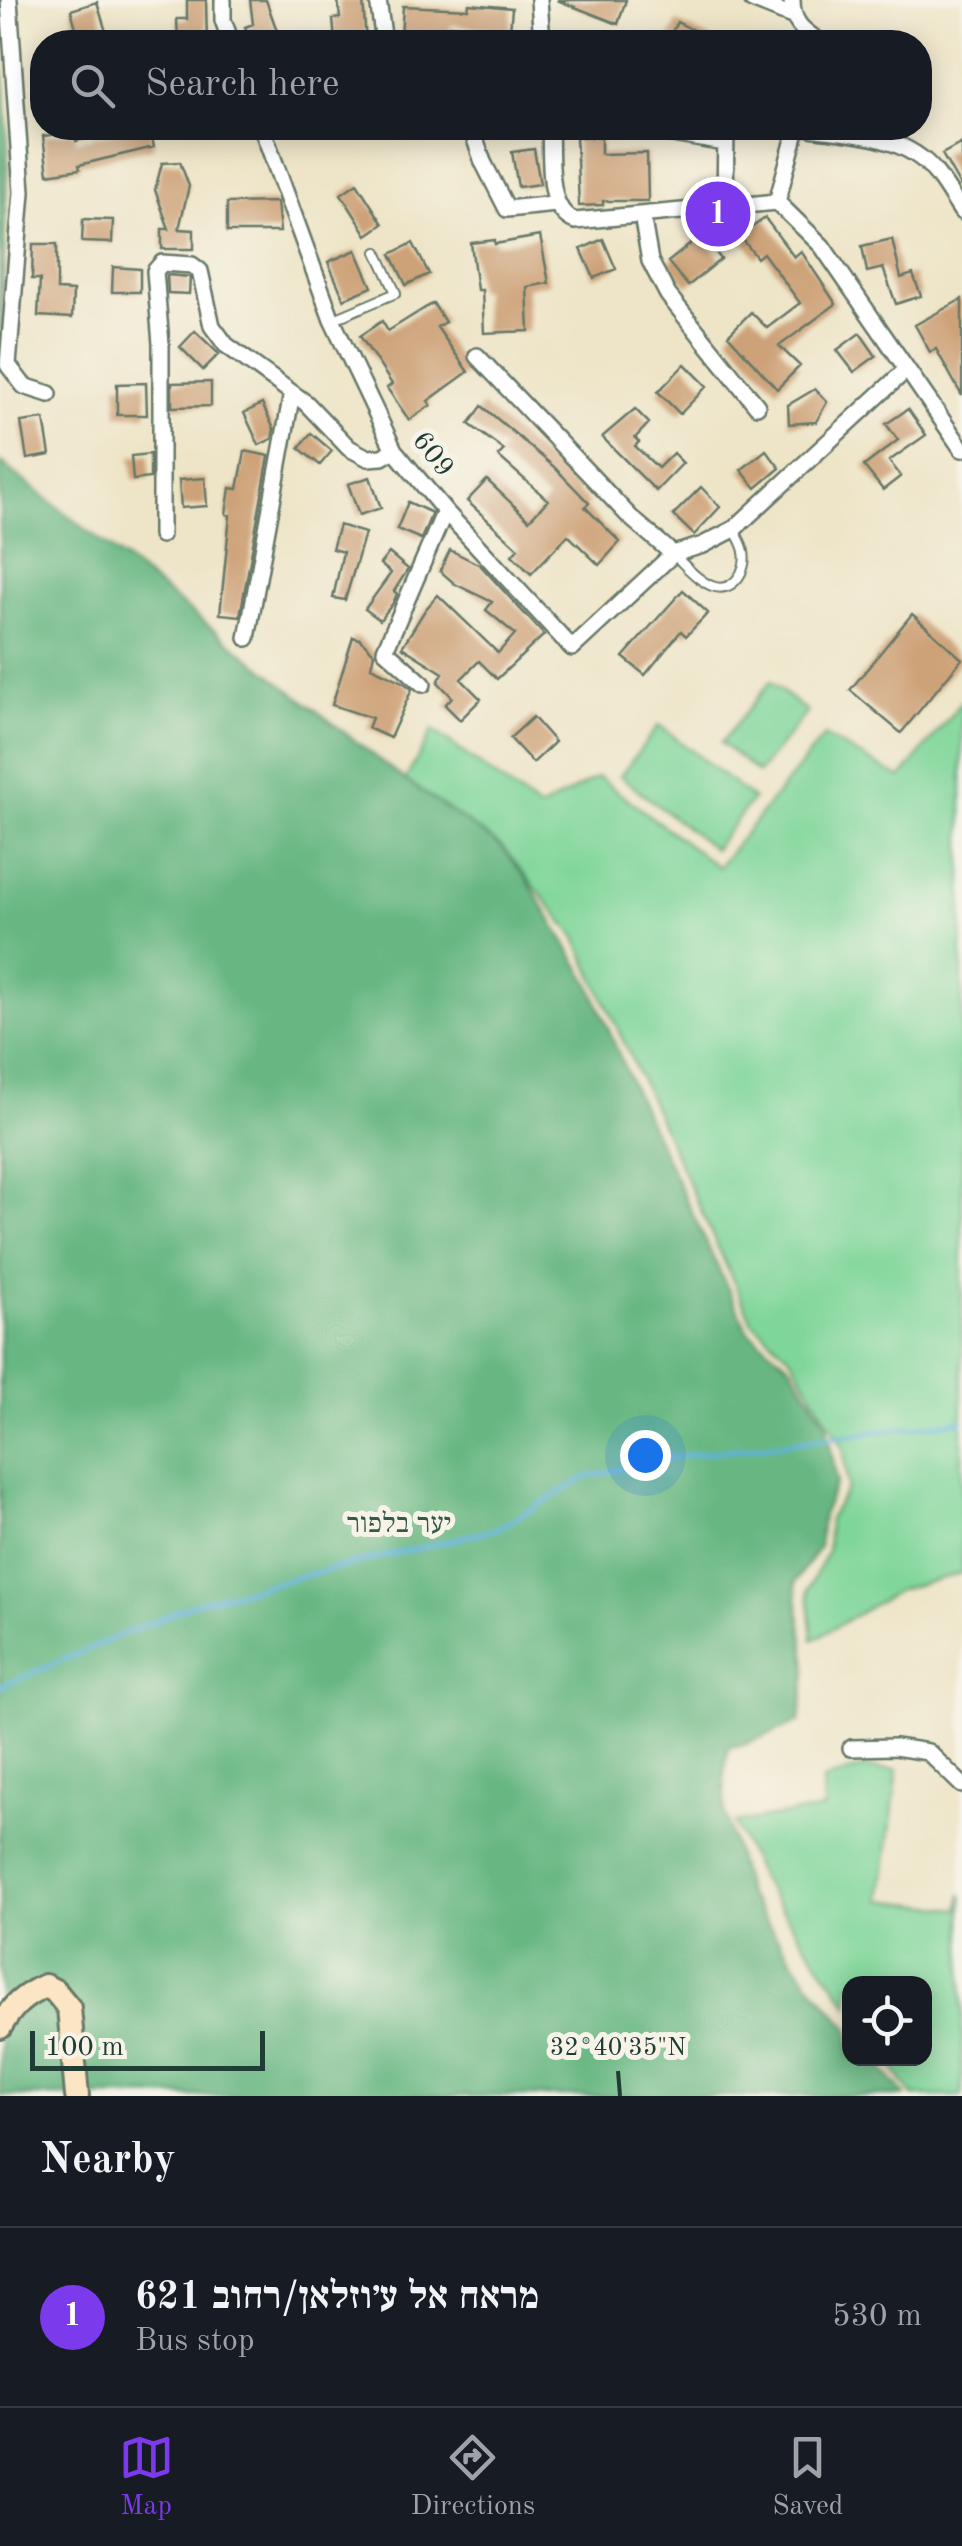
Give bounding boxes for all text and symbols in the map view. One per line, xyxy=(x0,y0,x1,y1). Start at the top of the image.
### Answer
search box xyxy=(30,30,932,140)
icon: search xyxy=(65,58,120,113)
text: Search here xyxy=(145,66,340,104)
pin: 1 xyxy=(686,176,750,252)
street label: 609 xyxy=(406,427,458,483)
your location xyxy=(620,1430,671,1481)
park label: יער בלפור xyxy=(347,1509,451,1539)
map controls xyxy=(842,1976,932,2066)
button: locate xyxy=(842,1976,932,2066)
scale bar xyxy=(30,2026,265,2070)
text: 100 m xyxy=(45,2034,124,2062)
text: 32°40'35"N xyxy=(550,2036,686,2061)
text: Nearby xyxy=(40,2140,176,2182)
text: מראח אל ע׳וזלאן/רחוב 621 xyxy=(135,2279,539,2317)
text: 1 xyxy=(63,2301,82,2333)
text: 530 m xyxy=(832,2301,922,2333)
text: Bus stop xyxy=(135,2326,255,2358)
tab: Map xyxy=(119,2430,174,2525)
tab: Directions xyxy=(411,2430,535,2525)
tab: Saved xyxy=(772,2430,843,2525)

